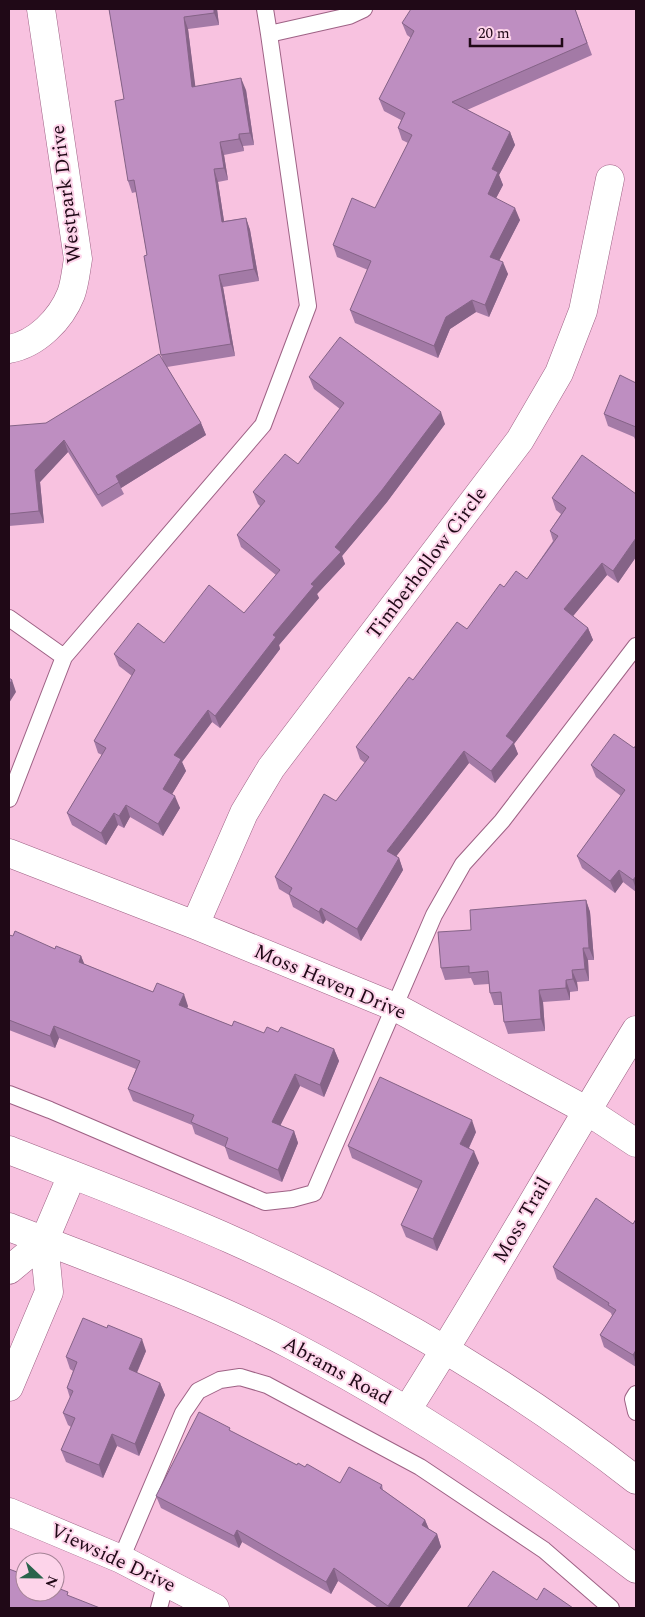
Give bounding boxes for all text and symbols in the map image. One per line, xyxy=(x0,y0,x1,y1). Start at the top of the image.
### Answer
scale bar xyxy=(470,15,562,47)
text: 20 m xyxy=(478,22,510,45)
street label: Westpark Drive xyxy=(43,123,89,265)
street label: Timberhollow Circle xyxy=(359,480,495,646)
street label: Moss Haven Drive xyxy=(249,936,411,1028)
street label: Moss Trail xyxy=(485,1171,559,1269)
street label: Abrams Road xyxy=(277,1329,397,1413)
street label: Viewside Drive xyxy=(45,1516,181,1600)
north arrow xyxy=(15,1552,65,1602)
text: N xyxy=(40,1572,63,1591)

